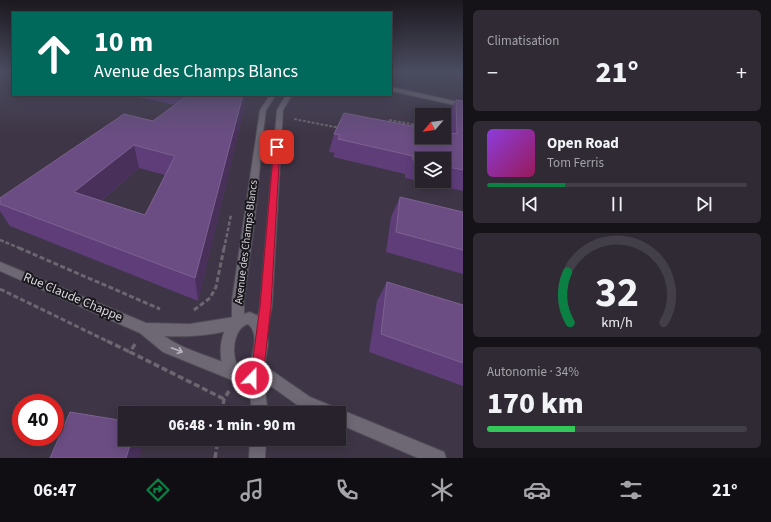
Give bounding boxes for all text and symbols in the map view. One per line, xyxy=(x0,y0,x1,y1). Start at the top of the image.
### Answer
text: 10 m xyxy=(94,22,153,62)
icon: ahead xyxy=(28,28,80,80)
text: Climatisation xyxy=(487,32,559,50)
text: 21° xyxy=(595,51,639,94)
text: − xyxy=(487,57,498,89)
text: + xyxy=(736,57,747,89)
text: Avenue des Champs Blancs xyxy=(94,59,298,84)
north arrow xyxy=(415,108,451,144)
map controls xyxy=(415,108,451,188)
pin xyxy=(260,130,294,164)
text: Open Road xyxy=(547,133,619,154)
icon: arrive xyxy=(266,136,288,158)
button: layers xyxy=(415,152,451,188)
text: Tom Ferris xyxy=(547,154,604,172)
street label: Avenue des Champs Blancs xyxy=(231,179,261,305)
icon: previous xyxy=(519,193,541,215)
icon: pause xyxy=(606,193,628,215)
icon: next xyxy=(693,193,715,215)
text: 32 xyxy=(595,262,639,322)
street label: Rue Claude Chappe xyxy=(21,268,125,326)
text: km/h xyxy=(601,311,633,332)
one-way arrow xyxy=(171,347,183,355)
position arrow xyxy=(231,357,273,399)
text: Autonomie · 34% xyxy=(487,363,579,381)
text: 170 km xyxy=(487,382,584,425)
speed limit sign: 40 xyxy=(12,394,64,446)
text: 06:48 · 1 min · 90 m xyxy=(169,415,295,436)
icon: directions xyxy=(144,476,172,504)
icon: music xyxy=(238,476,266,504)
icon: phone xyxy=(333,476,361,504)
icon: climate xyxy=(428,476,456,504)
icon: car xyxy=(523,476,551,504)
icon: filters xyxy=(617,476,645,504)
text: 06:47 xyxy=(33,478,77,503)
text: 21° xyxy=(712,478,738,503)

